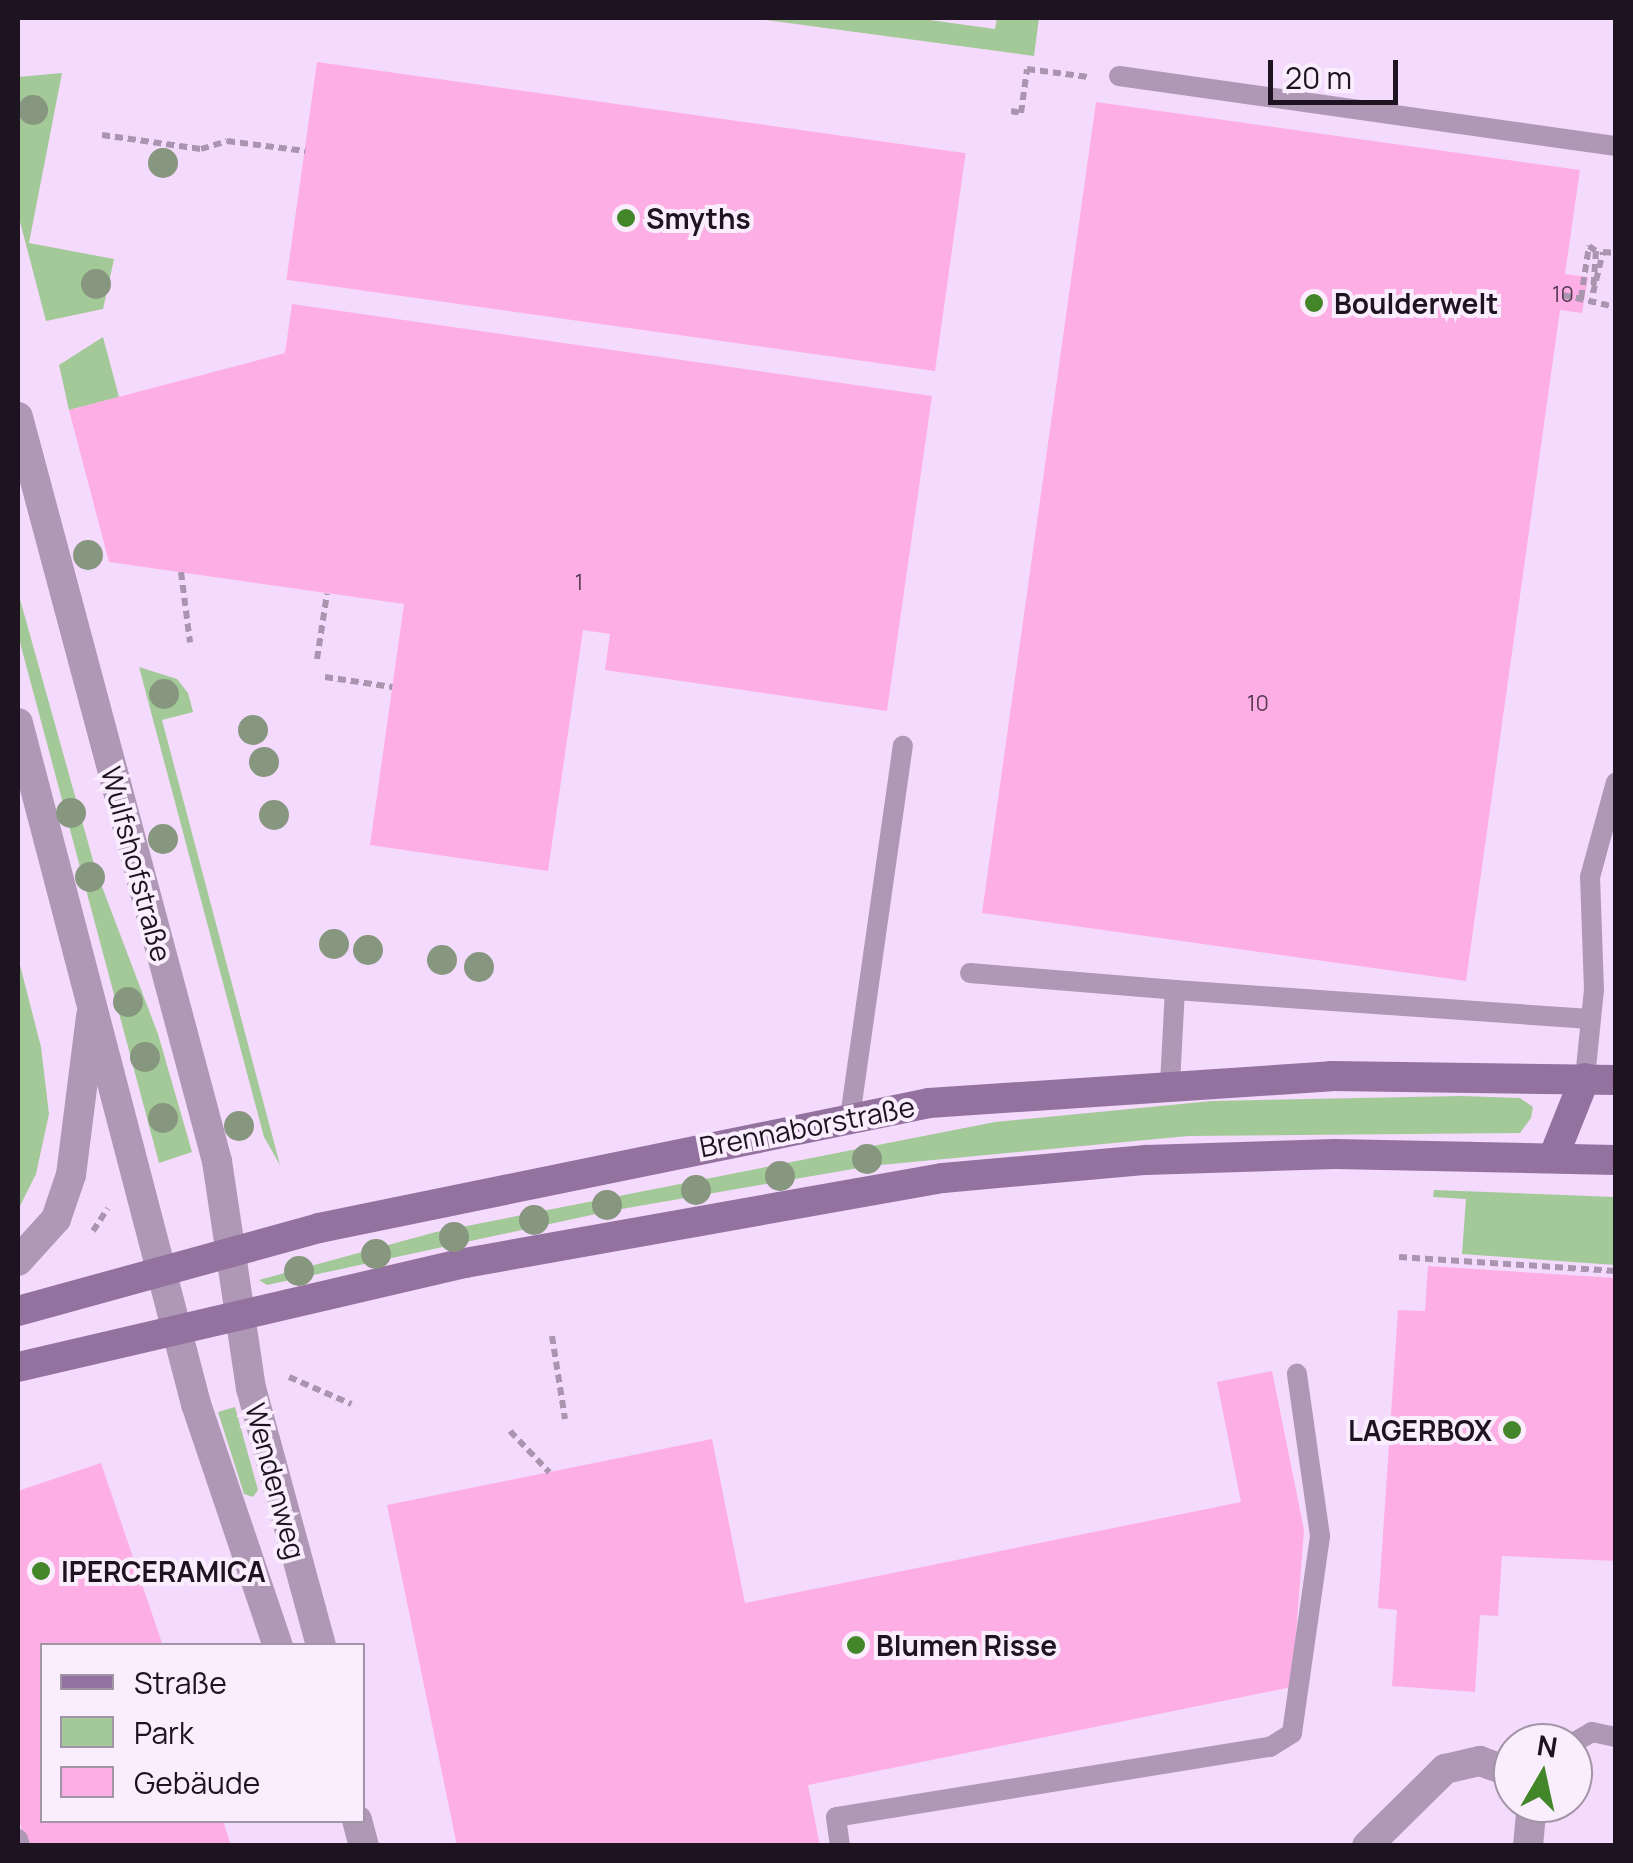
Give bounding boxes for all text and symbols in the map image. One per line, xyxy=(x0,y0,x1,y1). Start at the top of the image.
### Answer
scale bar xyxy=(1273,40,1403,102)
text: 20 m xyxy=(1285,57,1352,98)
place label: Smyths xyxy=(646,201,751,235)
marker: Smyths xyxy=(615,207,637,229)
house number: 10 xyxy=(1552,282,1574,308)
place label: Boulderwelt xyxy=(1334,286,1498,320)
marker: Boulderwelt xyxy=(1303,292,1325,314)
house number: 1 xyxy=(575,570,583,596)
house number: 10 xyxy=(1247,691,1269,717)
street label: Wulfshofstraße xyxy=(95,763,179,965)
street label: Brennaborstraße xyxy=(697,1089,917,1163)
street label: Wendenweg xyxy=(239,1399,313,1563)
place label: LAGERBOX xyxy=(1348,1413,1492,1447)
marker: LAGERBOX xyxy=(1501,1419,1523,1441)
place label: IPERCERAMICA xyxy=(61,1554,266,1588)
marker: IPERCERAMICA xyxy=(30,1560,52,1582)
place label: Blumen Risse xyxy=(876,1628,1057,1662)
marker: Blumen Risse xyxy=(845,1634,867,1656)
legend xyxy=(40,1643,365,1823)
text: Straße xyxy=(134,1662,227,1703)
text: Park xyxy=(134,1712,194,1753)
north arrow xyxy=(1493,1723,1593,1823)
text: N xyxy=(1534,1725,1560,1766)
text: Gebäude xyxy=(134,1762,260,1803)

